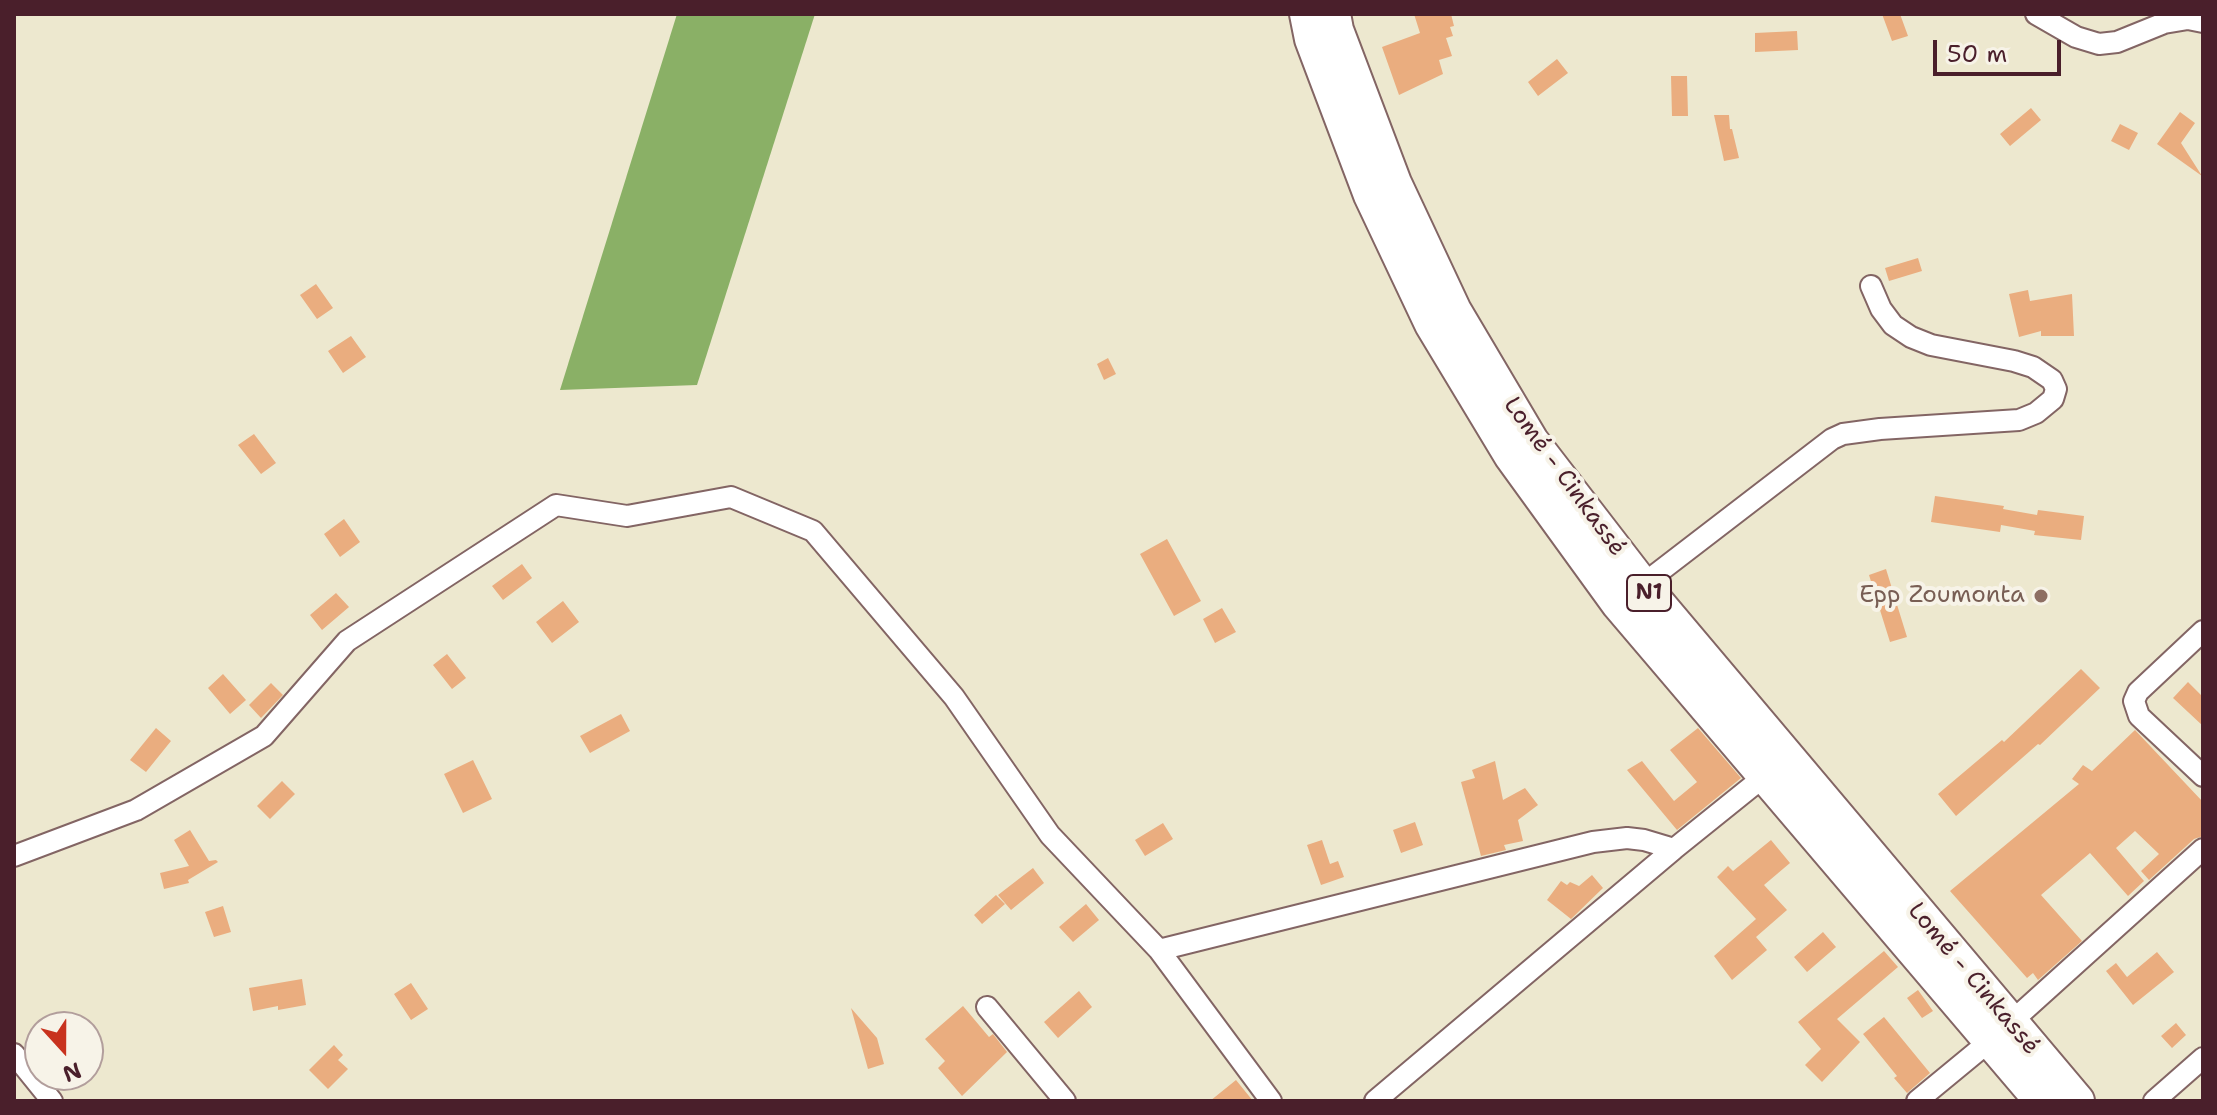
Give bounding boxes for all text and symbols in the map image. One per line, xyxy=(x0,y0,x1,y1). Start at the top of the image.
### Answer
scale bar xyxy=(1937,24,2065,74)
text: 50 m xyxy=(1947,38,2007,70)
street label: Lomé - Cinkassé xyxy=(1497,392,1631,562)
road number: N1 xyxy=(1627,575,1671,611)
place label: Epp Zoumonta xyxy=(1859,582,2025,610)
marker: Epp Zoumonta xyxy=(2032,587,2050,605)
street label: Lomé - Cinkassé xyxy=(1901,897,2045,1061)
north arrow xyxy=(24,1011,104,1091)
text: N xyxy=(59,1055,85,1089)

